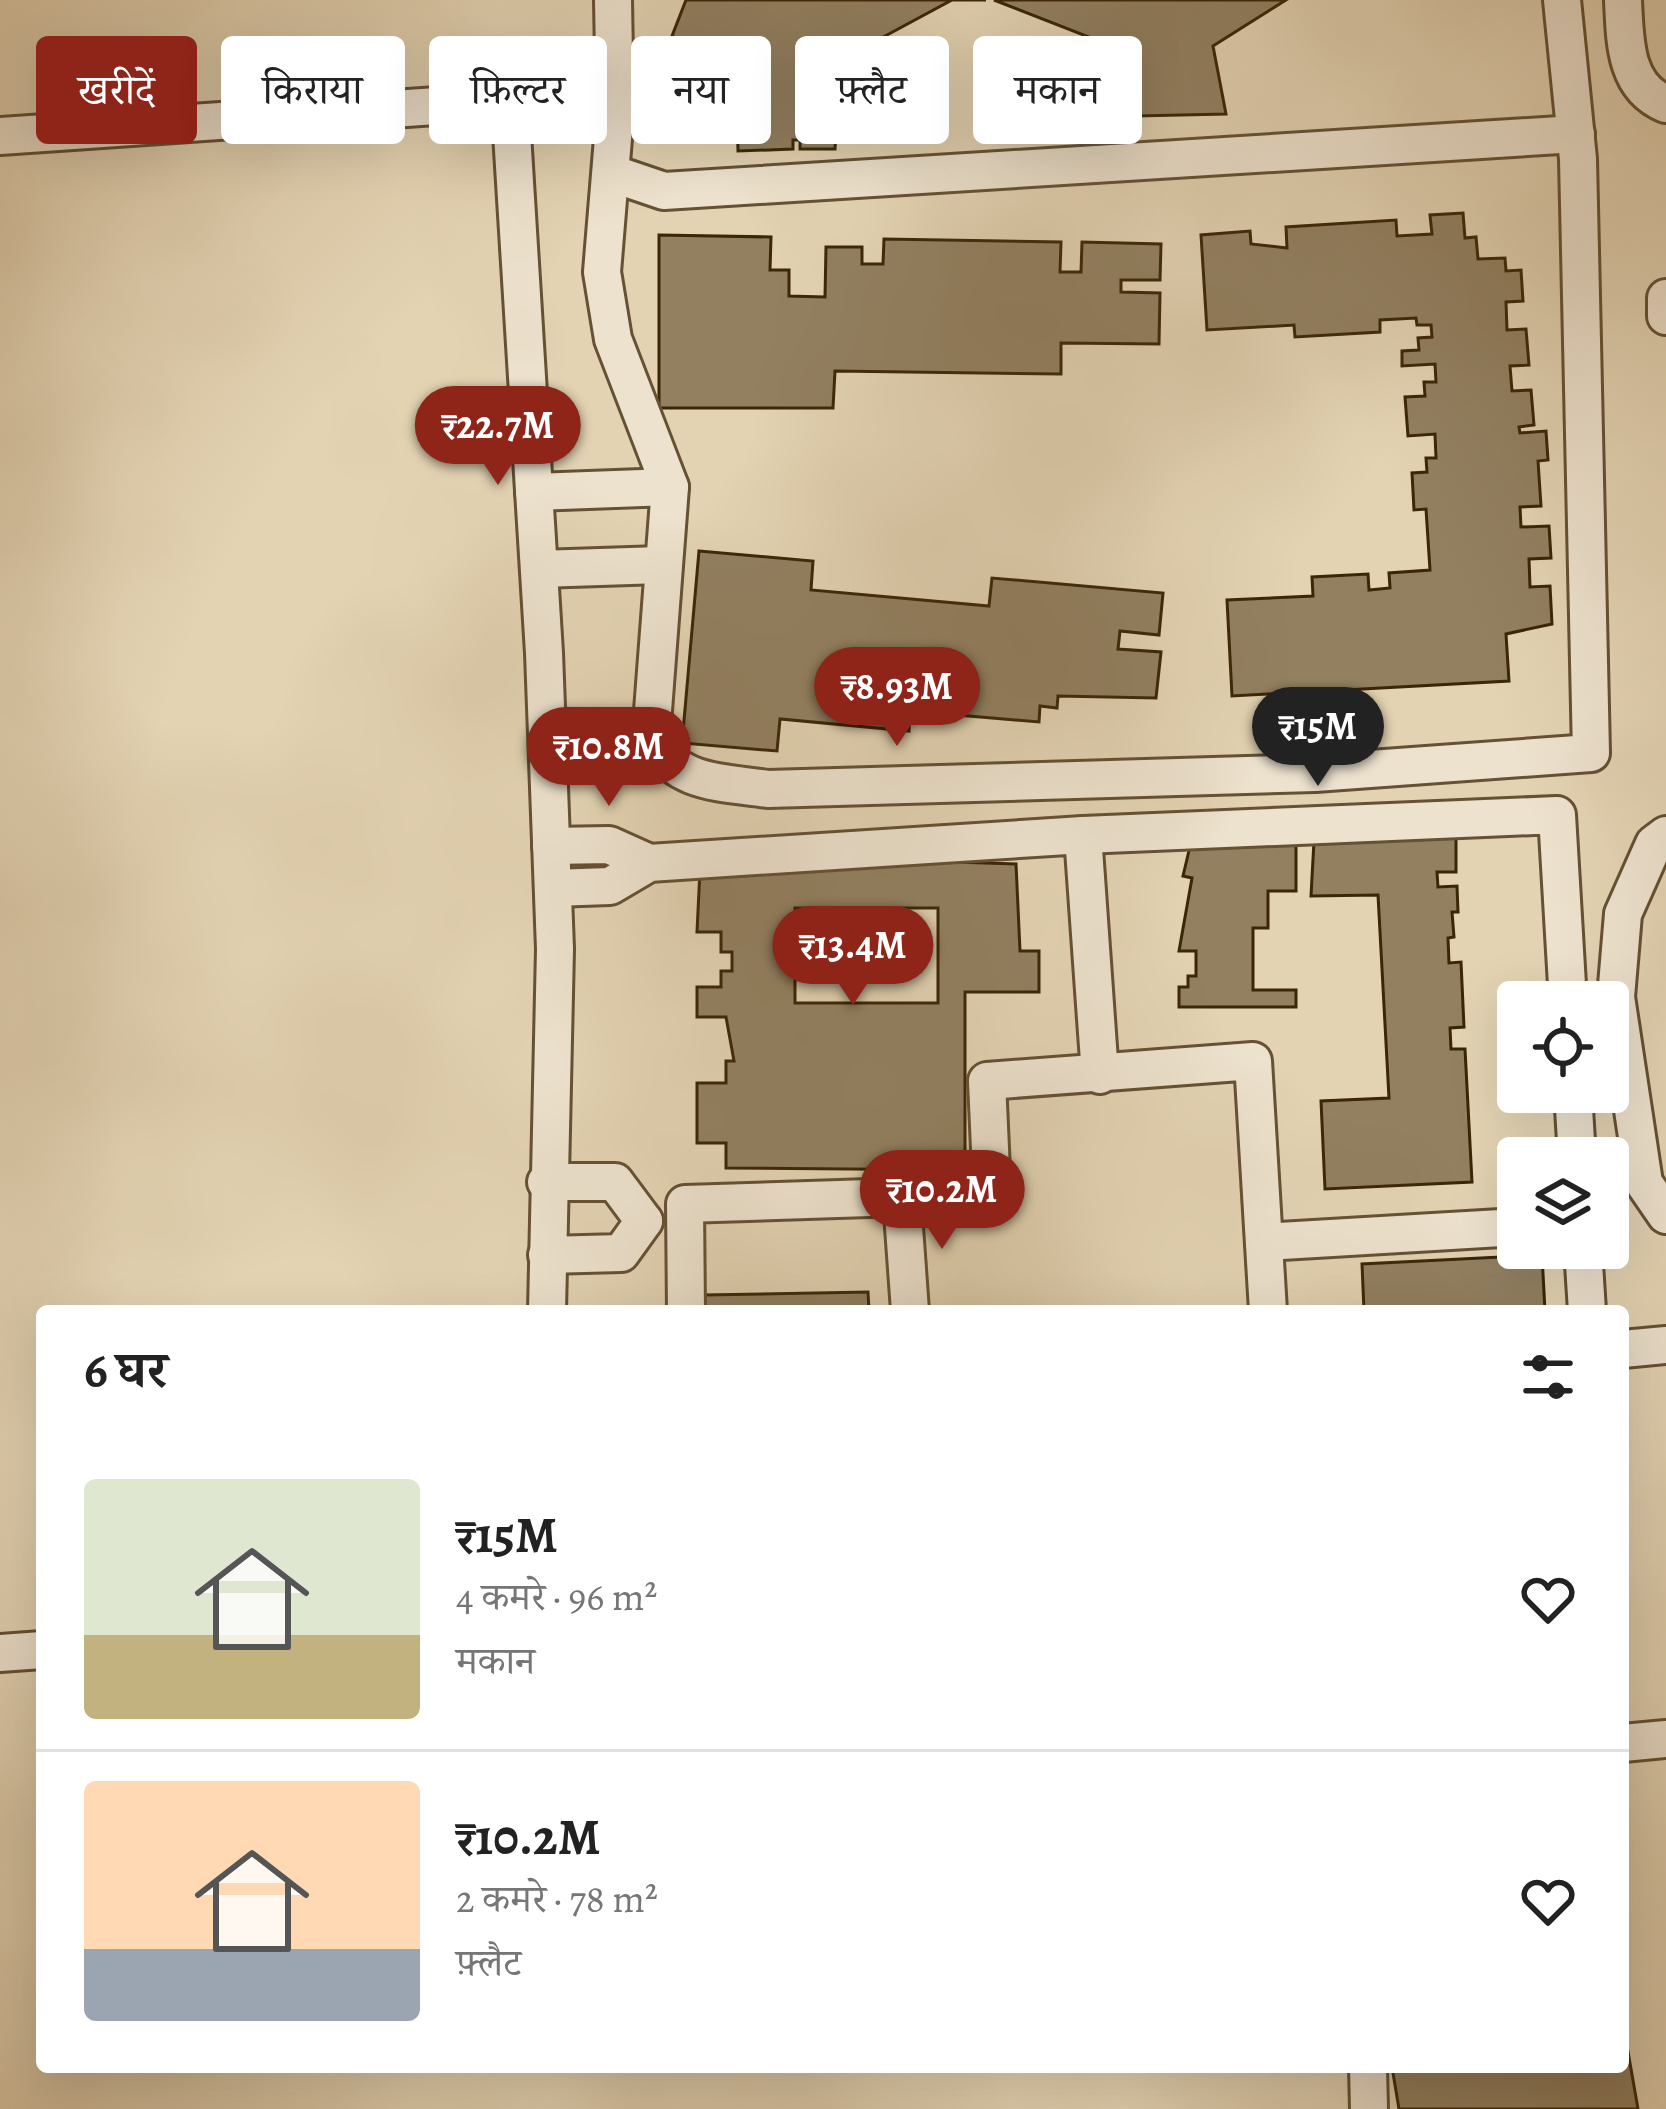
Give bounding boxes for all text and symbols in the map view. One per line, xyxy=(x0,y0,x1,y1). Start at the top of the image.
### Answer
chip: खरीदें xyxy=(36,36,197,144)
chip: किराया xyxy=(221,36,405,144)
chip: फ़िल्टर xyxy=(429,36,607,144)
chip: नया xyxy=(631,36,771,144)
chip: फ़्लैट xyxy=(795,36,949,144)
chip: मकान xyxy=(973,36,1142,144)
pin: ₹22.7M xyxy=(400,386,596,488)
text: ₹22.7M xyxy=(442,398,554,451)
pin: ₹8.93M xyxy=(799,647,995,749)
text: ₹8.93M xyxy=(841,659,953,712)
pin: ₹15M xyxy=(1247,687,1389,789)
text: ₹15M xyxy=(1279,699,1357,752)
pin: ₹10.8M xyxy=(511,707,707,809)
text: ₹10.8M xyxy=(554,719,664,772)
pin: ₹13.4M xyxy=(755,906,951,1008)
text: ₹13.4M xyxy=(799,918,907,971)
map controls xyxy=(1497,981,1629,1269)
button: locate xyxy=(1497,981,1629,1113)
button: layers xyxy=(1497,1137,1629,1269)
pin: ₹10.2M xyxy=(844,1150,1040,1252)
text: ₹10.2M xyxy=(887,1162,997,1215)
text: 6 घर xyxy=(84,1335,167,1405)
icon: filters xyxy=(1515,1344,1581,1410)
text: ₹15M xyxy=(456,1500,558,1570)
icon: home xyxy=(180,1527,324,1671)
icon: heart xyxy=(1515,1566,1581,1632)
text: 4 कमरे · 96 m² xyxy=(456,1570,657,1623)
text: मकान xyxy=(456,1634,535,1687)
text: ₹10.2M xyxy=(456,1802,601,1872)
icon: home xyxy=(180,1829,324,1973)
icon: heart xyxy=(1515,1868,1581,1934)
text: 2 कमरे · 78 m² xyxy=(456,1872,658,1925)
text: फ़्लैट xyxy=(456,1936,521,1989)

